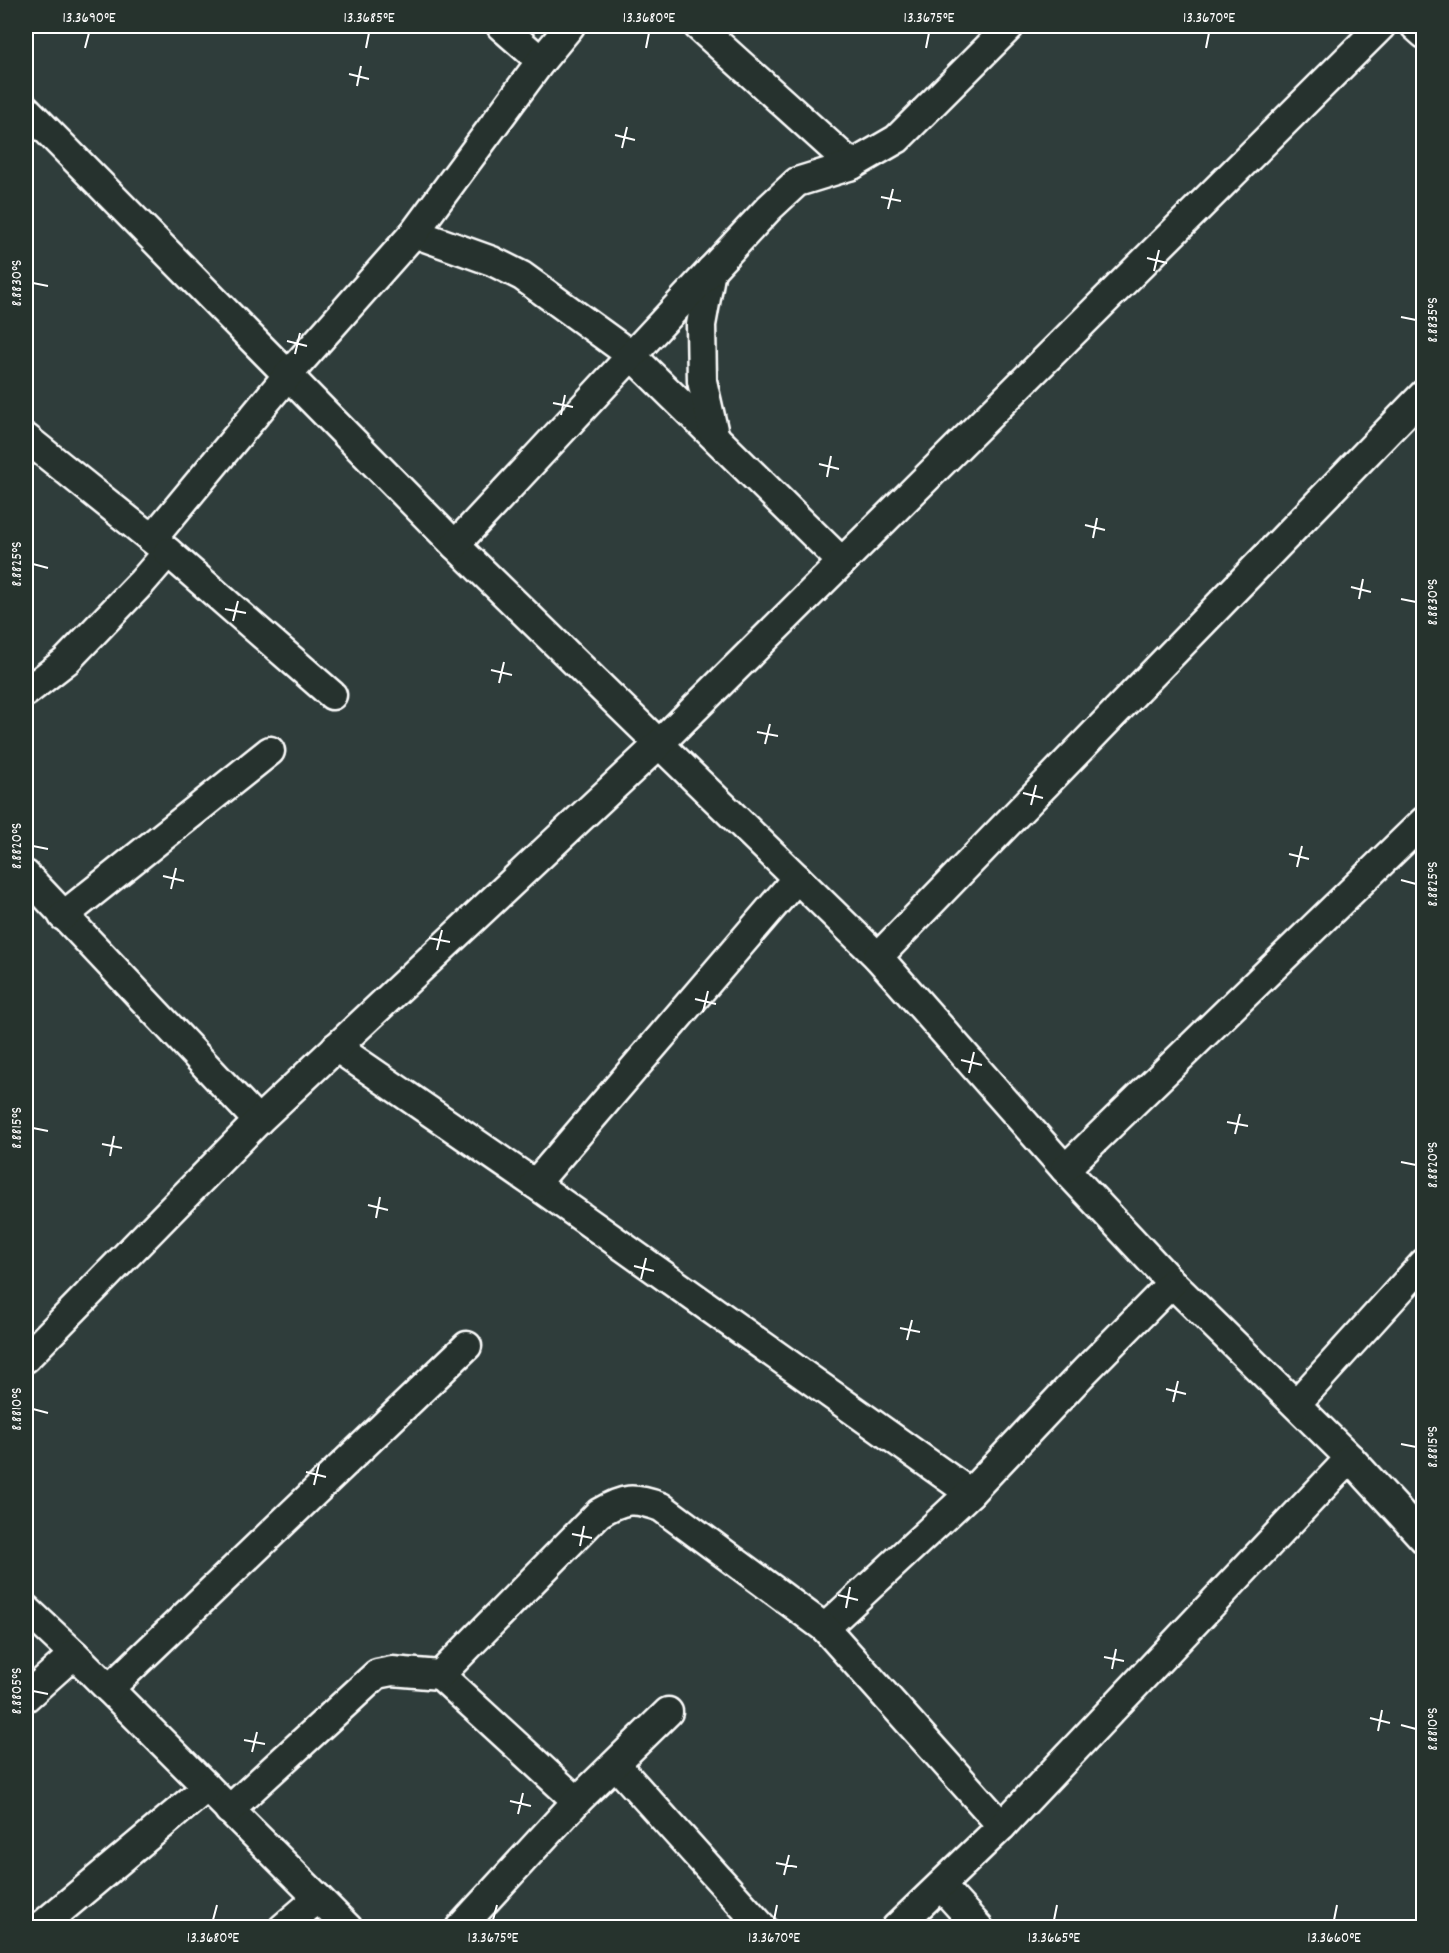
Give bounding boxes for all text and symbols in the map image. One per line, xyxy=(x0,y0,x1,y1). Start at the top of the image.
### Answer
text: 13.3690°E xyxy=(62,8,116,30)
text: 13.3685°E xyxy=(343,8,395,30)
text: 13.3680°E xyxy=(623,8,675,30)
text: 13.3675°E xyxy=(904,8,955,30)
text: 13.3670°E xyxy=(1183,8,1235,30)
text: 8.8830°S xyxy=(7,260,29,306)
text: 8.8835°S xyxy=(1423,297,1445,343)
text: 8.8825°S xyxy=(7,541,29,587)
text: 8.8830°S xyxy=(1423,579,1445,625)
text: 8.8820°S xyxy=(7,823,29,869)
text: 8.8825°S xyxy=(1423,861,1445,907)
text: 8.8815°S xyxy=(7,1107,29,1149)
text: 8.8820°S xyxy=(1423,1142,1445,1188)
text: 8.8810°S xyxy=(7,1387,29,1431)
text: 8.8815°S xyxy=(1423,1426,1445,1468)
text: 8.8805°S xyxy=(7,1667,29,1715)
text: 8.8810°S xyxy=(1423,1707,1445,1751)
text: 13.3680°E xyxy=(187,1928,239,1950)
text: 13.3675°E xyxy=(468,1928,519,1950)
text: 13.3670°E xyxy=(748,1928,800,1950)
text: 13.3665°E xyxy=(1028,1928,1080,1950)
text: 13.3660°E xyxy=(1307,1928,1361,1950)

